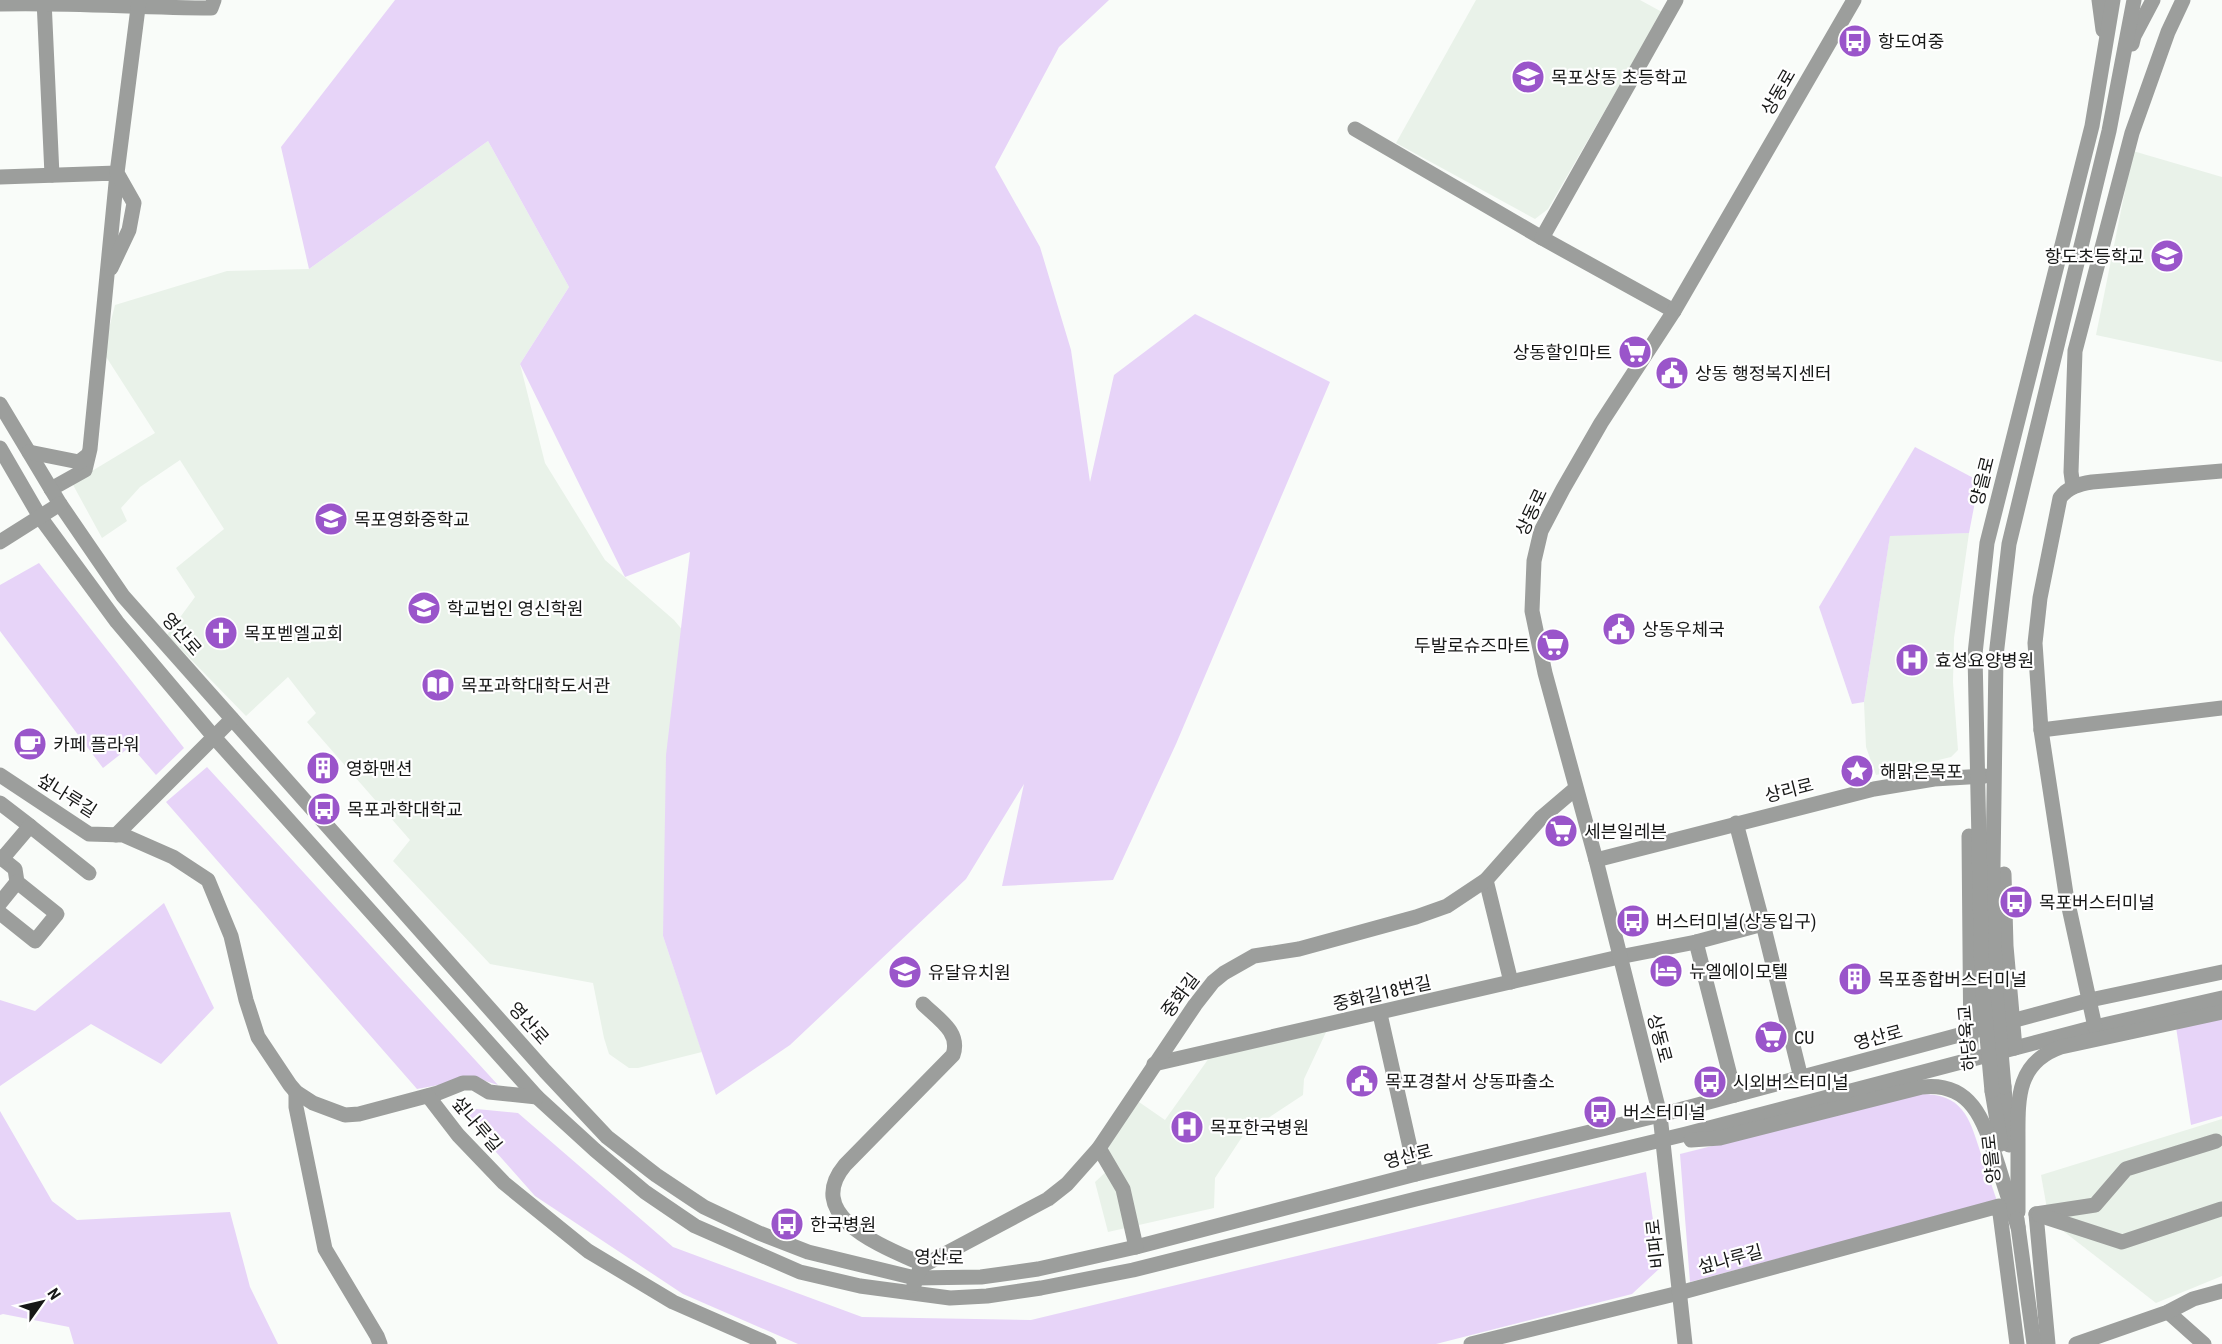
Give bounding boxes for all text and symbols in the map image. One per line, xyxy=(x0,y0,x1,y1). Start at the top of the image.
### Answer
bus stop icon: 항도여중 xyxy=(1837,23,1873,59)
place label: 항도여중 xyxy=(1878,31,1944,52)
school or university icon: 목포상동 초등학교 xyxy=(1510,59,1546,95)
street label: 상동로 xyxy=(1756,65,1800,119)
place label: 목포상동 초등학교 xyxy=(1551,67,1688,88)
school or university icon: 항도초등학교 xyxy=(2149,238,2185,274)
place label: 항도초등학교 xyxy=(2045,246,2144,267)
supermarket icon: 상동할인마트 xyxy=(1617,334,1653,370)
place label: 상동할인마트 xyxy=(1513,342,1612,363)
public building icon: 상동 행정복지센터 xyxy=(1654,355,1690,391)
place label: 상동 행정복지센터 xyxy=(1695,363,1832,384)
street label: 양을로 xyxy=(1966,454,1998,508)
street label: 상동로 xyxy=(1511,485,1551,539)
school or university icon: 목포영화중학교 xyxy=(313,501,349,537)
place label: 목포영화중학교 xyxy=(354,509,470,530)
school or university icon: 학교법인 영신학원 xyxy=(406,590,442,626)
place label: 학교법인 영신학원 xyxy=(447,598,584,619)
street label: 영산로 xyxy=(158,608,206,660)
public building icon: 상동우체국 xyxy=(1601,611,1637,647)
church icon: 목포벧엘교회 xyxy=(203,615,239,651)
place label: 상동우체국 xyxy=(1642,619,1725,640)
place label: 목포벧엘교회 xyxy=(244,623,343,644)
supermarket icon: 두발로슈즈마트 xyxy=(1535,627,1571,663)
place label: 두발로슈즈마트 xyxy=(1414,635,1530,656)
hospital icon: 효성요양병원 xyxy=(1894,642,1930,678)
place label: 효성요양병원 xyxy=(1935,650,2034,671)
library icon: 목포과학대학도서관 xyxy=(420,667,456,703)
place label: 목포과학대학도서관 xyxy=(461,675,610,696)
cafe icon: 카페 플라워 xyxy=(12,726,48,762)
place label: 카페 플라워 xyxy=(53,734,140,755)
building icon: 영화맨션 xyxy=(305,750,341,786)
place icon: 해맑은목포 xyxy=(1839,753,1875,789)
place label: 영화맨션 xyxy=(346,758,412,779)
place label: 해맑은목포 xyxy=(1880,761,1963,782)
street label: 섶나루길 xyxy=(33,769,101,821)
street label: 상리로 xyxy=(1762,774,1816,806)
bus stop icon: 목포과학대학교 xyxy=(306,791,342,827)
place label: 목포과학대학교 xyxy=(347,799,463,820)
supermarket icon: 세븐일레븐 xyxy=(1543,813,1579,849)
place label: 세븐일레븐 xyxy=(1584,821,1667,842)
bus stop icon: 목포버스터미널 xyxy=(1998,884,2034,920)
place label: 목포버스터미널 xyxy=(2039,892,2155,913)
bus stop icon: 버스터미널(상동입구) xyxy=(1615,903,1651,939)
place label: 버스터미널(상동입구) xyxy=(1656,911,1816,933)
hotel icon: 뉴엘에이모텔 xyxy=(1648,953,1684,989)
school or university icon: 유달유치원 xyxy=(887,954,923,990)
place label: 뉴엘에이모텔 xyxy=(1689,961,1788,982)
building icon: 목포종합버스터미널 xyxy=(1837,961,1873,997)
place label: 유달유치원 xyxy=(928,962,1011,983)
street label: 중화길 xyxy=(1157,969,1203,1021)
place label: 목포종합버스터미널 xyxy=(1878,969,2027,990)
street label: 중화길18번길 xyxy=(1331,971,1433,1015)
street label: 영산로 xyxy=(505,998,553,1048)
street label: 하당육교 xyxy=(1954,1004,1980,1072)
street label: 상동로 xyxy=(1643,1011,1677,1065)
supermarket icon: CU xyxy=(1753,1019,1789,1055)
street label: 영산로 xyxy=(1851,1020,1905,1054)
place label: CU xyxy=(1794,1027,1814,1048)
public building icon: 목포경찰서 상동파출소 xyxy=(1344,1063,1380,1099)
bus stop icon: 시외버스터미널 xyxy=(1692,1064,1728,1100)
place label: 목포경찰서 상동파출소 xyxy=(1385,1071,1555,1092)
place label: 시외버스터미널 xyxy=(1733,1072,1849,1093)
street label: 섶나루길 xyxy=(448,1092,506,1156)
bus stop icon: 버스터미널 xyxy=(1582,1094,1618,1130)
place label: 버스터미널 xyxy=(1623,1102,1706,1123)
hospital icon: 목포한국병원 xyxy=(1169,1109,1205,1145)
place label: 목포한국병원 xyxy=(1210,1117,1309,1138)
street label: 양을로 xyxy=(1978,1133,2004,1185)
street label: 영산로 xyxy=(1381,1140,1435,1172)
bus stop icon: 한국병원 xyxy=(769,1206,805,1242)
place label: 한국병원 xyxy=(810,1214,876,1235)
street label: 비파로 xyxy=(1642,1218,1668,1270)
street label: 섶나루길 xyxy=(1695,1240,1765,1278)
street label: 영산로 xyxy=(914,1246,964,1268)
north arrow xyxy=(12,1272,72,1332)
text: N xyxy=(43,1285,65,1303)

